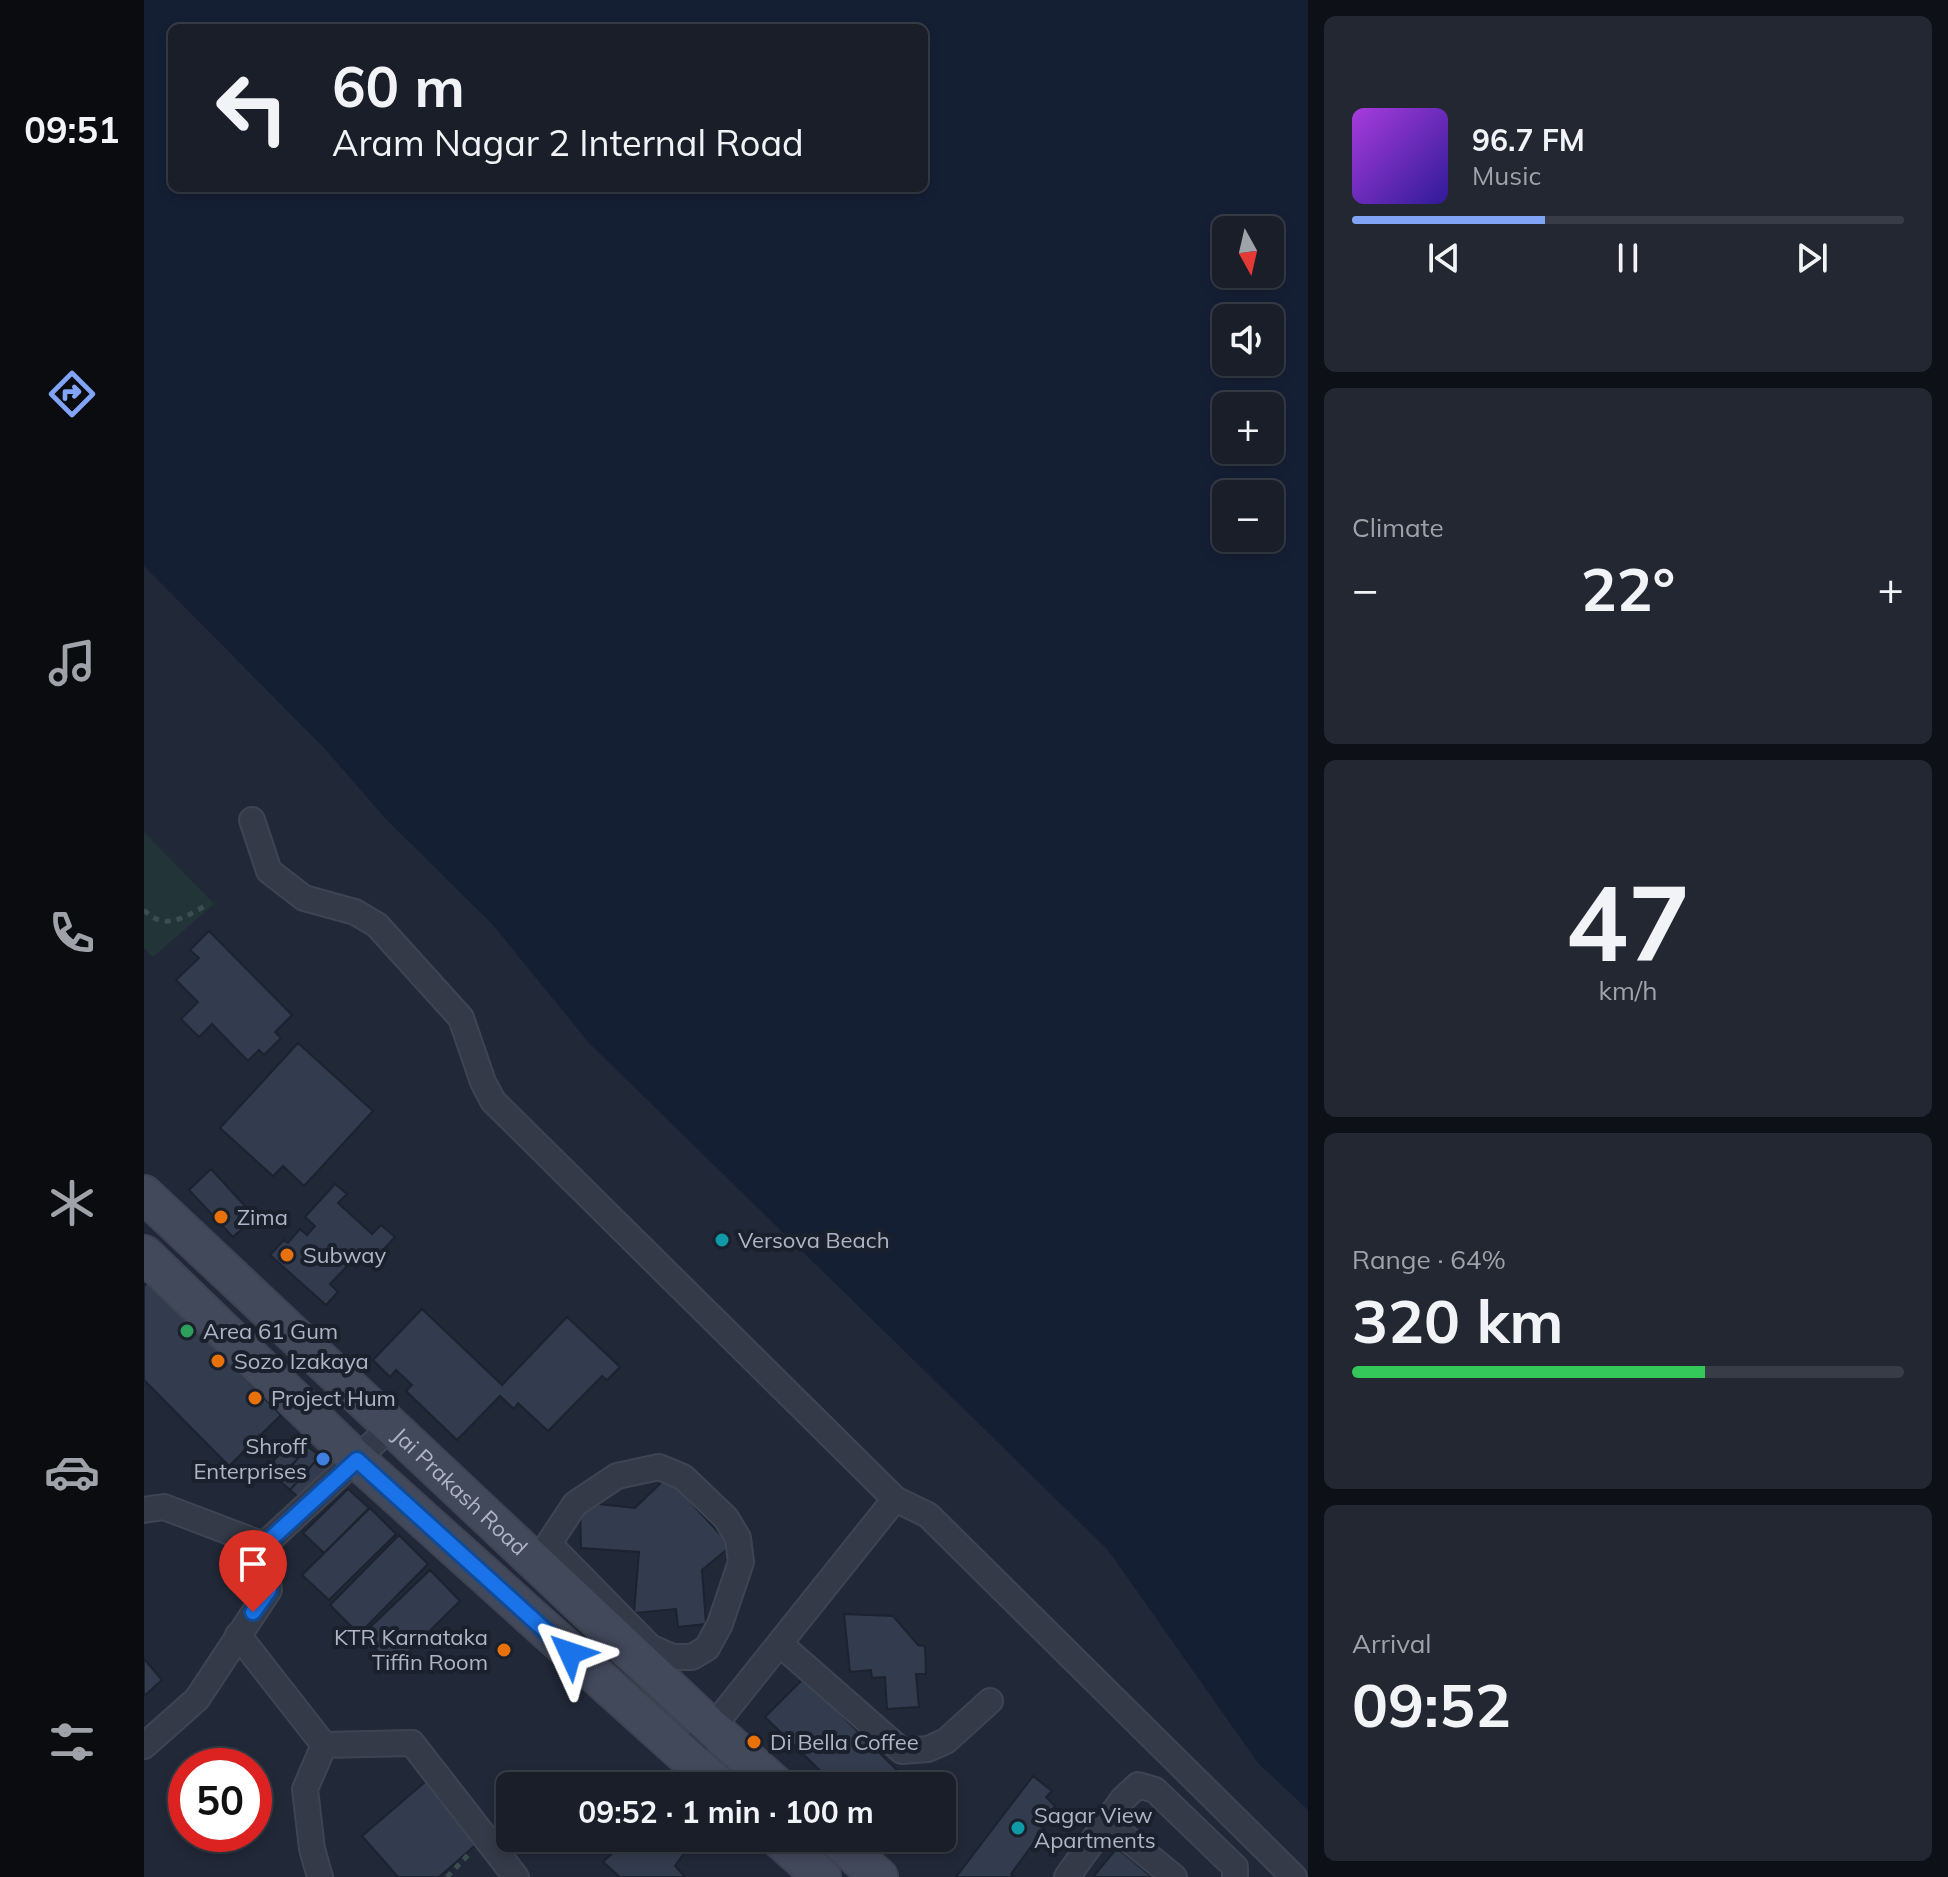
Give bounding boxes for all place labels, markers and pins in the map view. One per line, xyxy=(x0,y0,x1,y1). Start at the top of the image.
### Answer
place label: Zima xyxy=(237,1203,288,1231)
marker: Zima xyxy=(212,1208,230,1226)
place label: Versova Beach xyxy=(738,1226,890,1254)
marker: Versova Beach xyxy=(713,1231,731,1249)
place label: Subway xyxy=(303,1241,386,1269)
marker: Subway xyxy=(278,1246,296,1264)
place label: Area 61 Gum xyxy=(203,1317,338,1345)
marker: Area 61 Gum xyxy=(178,1322,196,1340)
place label: Sozo Izakaya xyxy=(234,1347,369,1375)
marker: Sozo Izakaya xyxy=(209,1352,227,1370)
place label: Project Hum xyxy=(271,1384,396,1412)
marker: Project Hum xyxy=(246,1389,264,1407)
place label: Shroff Enterprises xyxy=(193,1432,308,1485)
marker: Shroff Enterprises xyxy=(314,1450,332,1468)
pin xyxy=(219,1530,287,1612)
place label: KTR Karnataka Tiffin Room xyxy=(334,1623,488,1676)
marker: KTR Karnataka Tiffin Room xyxy=(495,1641,513,1659)
place label: Di Bella Coffee xyxy=(770,1728,919,1756)
marker: Di Bella Coffee xyxy=(745,1733,763,1751)
place label: Sagar View Apartments xyxy=(1034,1801,1156,1854)
marker: Sagar View Apartments xyxy=(1009,1819,1027,1837)

